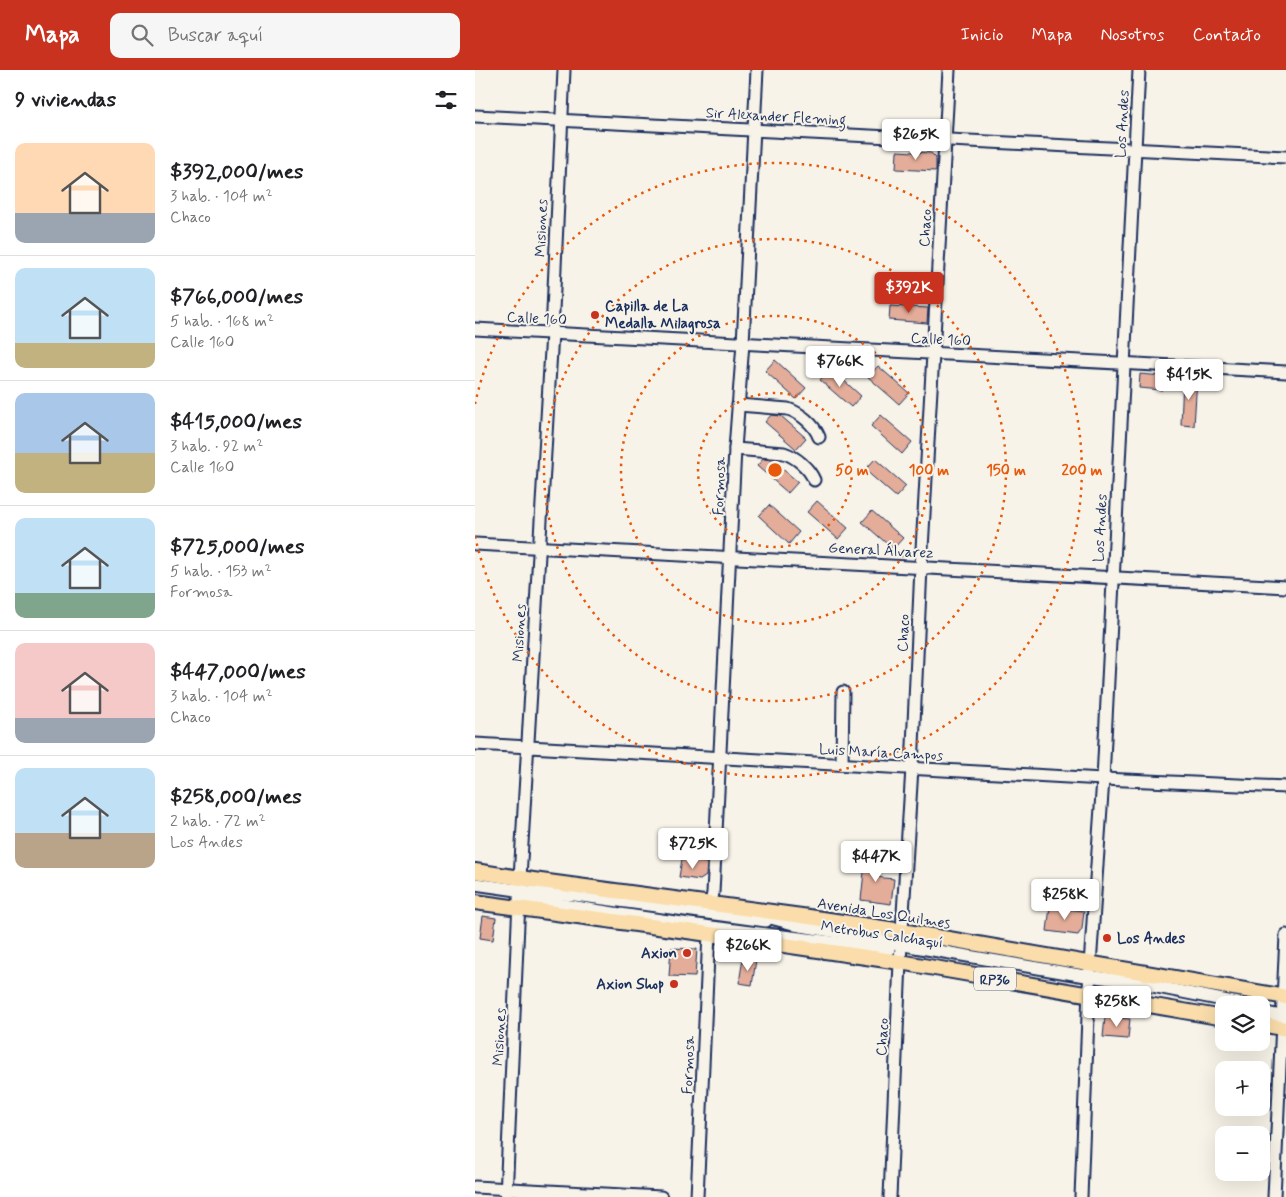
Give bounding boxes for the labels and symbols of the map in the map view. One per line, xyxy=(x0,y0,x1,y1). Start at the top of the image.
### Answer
street label: Los Andes xyxy=(1111,89,1135,159)
street label: Sir Alexander Fleming xyxy=(705,103,847,132)
pin: $265K xyxy=(881,118,951,161)
street label: Misiones xyxy=(531,198,553,258)
street label: Chaco xyxy=(915,208,937,248)
pin: $392K xyxy=(874,272,944,314)
place label: Capilla de La Medalla Milagrosa xyxy=(605,297,721,335)
street label: Calle 160 xyxy=(506,307,568,331)
marker: Capilla de La Medalla Milagrosa xyxy=(589,309,601,321)
street label: Calle 160 xyxy=(910,328,972,352)
pin: $766K xyxy=(805,346,875,388)
pin: $415K xyxy=(1154,358,1224,401)
street label: Formosa xyxy=(709,455,731,516)
centre of rings xyxy=(766,461,784,479)
text: 50 m xyxy=(835,461,869,481)
text: 100 m xyxy=(909,461,949,481)
text: 150 m xyxy=(986,461,1026,481)
text: 200 m xyxy=(1062,461,1103,481)
street label: Los Andes xyxy=(1089,493,1113,563)
street label: General Álvarez xyxy=(828,537,934,564)
street label: Misiones xyxy=(508,603,532,663)
street label: Chaco xyxy=(893,614,915,652)
street label: Luis María Campos xyxy=(818,740,944,766)
pin: $725K xyxy=(658,828,728,870)
pin: $447K xyxy=(841,840,911,883)
pin: $258K xyxy=(1030,878,1100,921)
street label: Avenida Los Quilmes xyxy=(816,894,952,934)
street label: Metrobus Calchaquí xyxy=(819,917,944,953)
place label: Los Andes xyxy=(1117,929,1186,949)
pin: $266K xyxy=(713,930,783,972)
marker: Los Andes xyxy=(1101,932,1113,944)
place label: Axion xyxy=(641,944,677,964)
marker: Axion xyxy=(681,947,693,959)
road number: RP36 xyxy=(974,968,1016,991)
place label: Axion Shop xyxy=(596,975,664,995)
marker: Axion Shop xyxy=(668,978,680,990)
pin: $258K xyxy=(1082,986,1152,1028)
street label: Misiones xyxy=(488,1007,512,1067)
street label: Chaco xyxy=(872,1017,894,1057)
street label: Formosa xyxy=(678,1034,700,1095)

